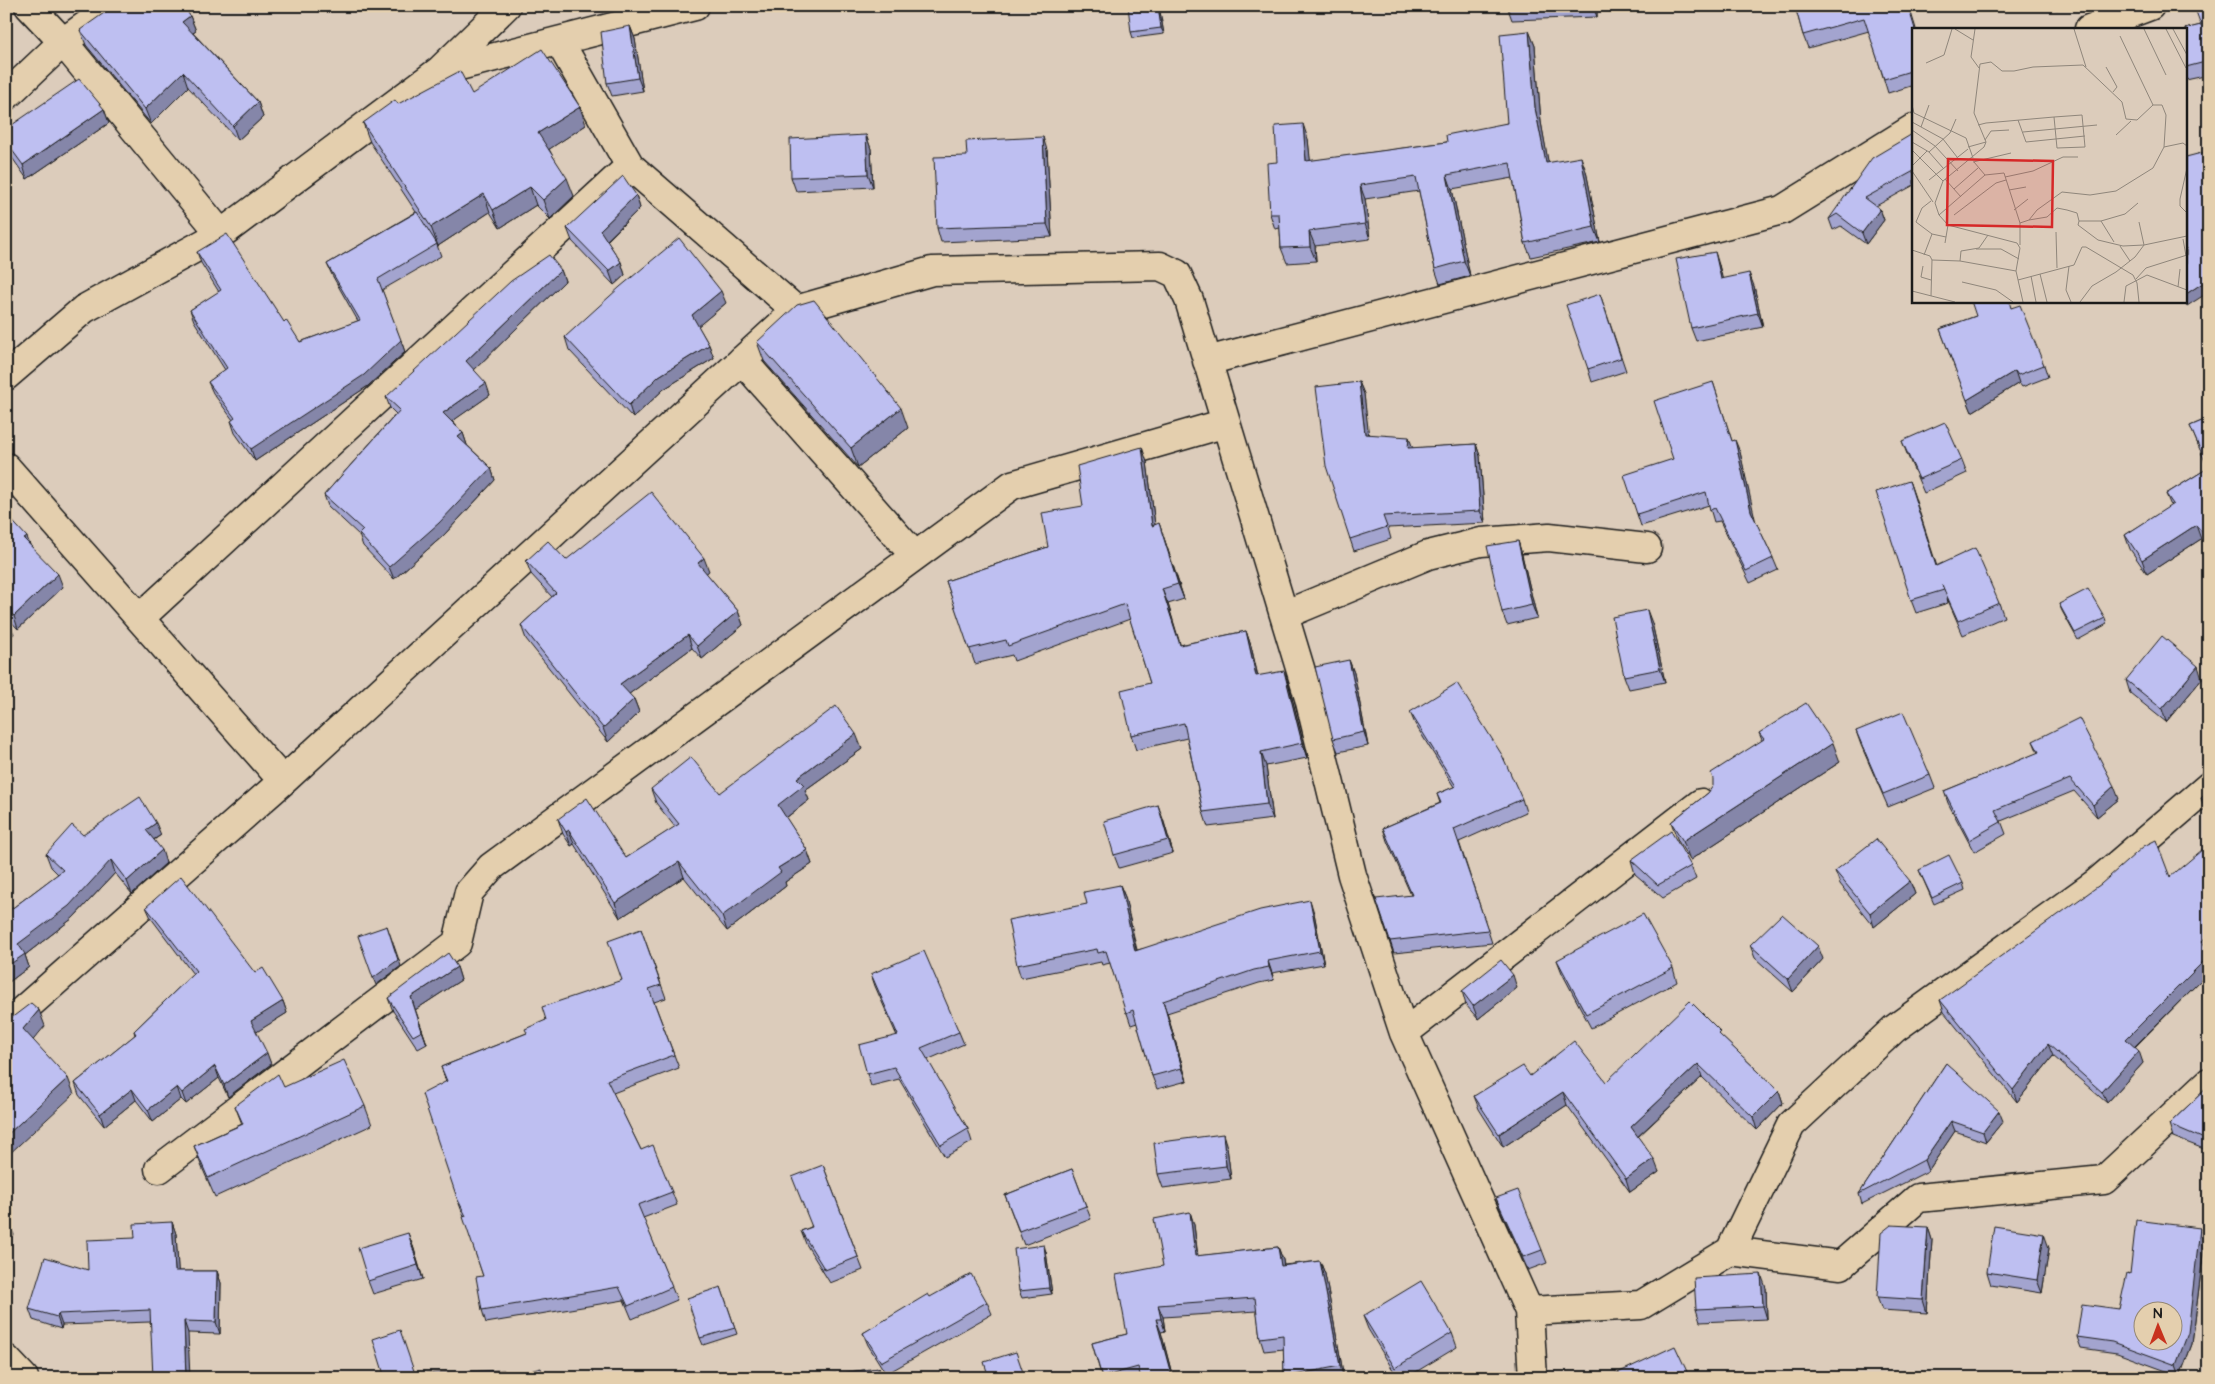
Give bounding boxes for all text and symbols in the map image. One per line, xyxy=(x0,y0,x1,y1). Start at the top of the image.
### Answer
inset map xyxy=(1912,28,2188,302)
north arrow xyxy=(2132,1302,2182,1352)
text: N xyxy=(2153,1304,2163,1324)

